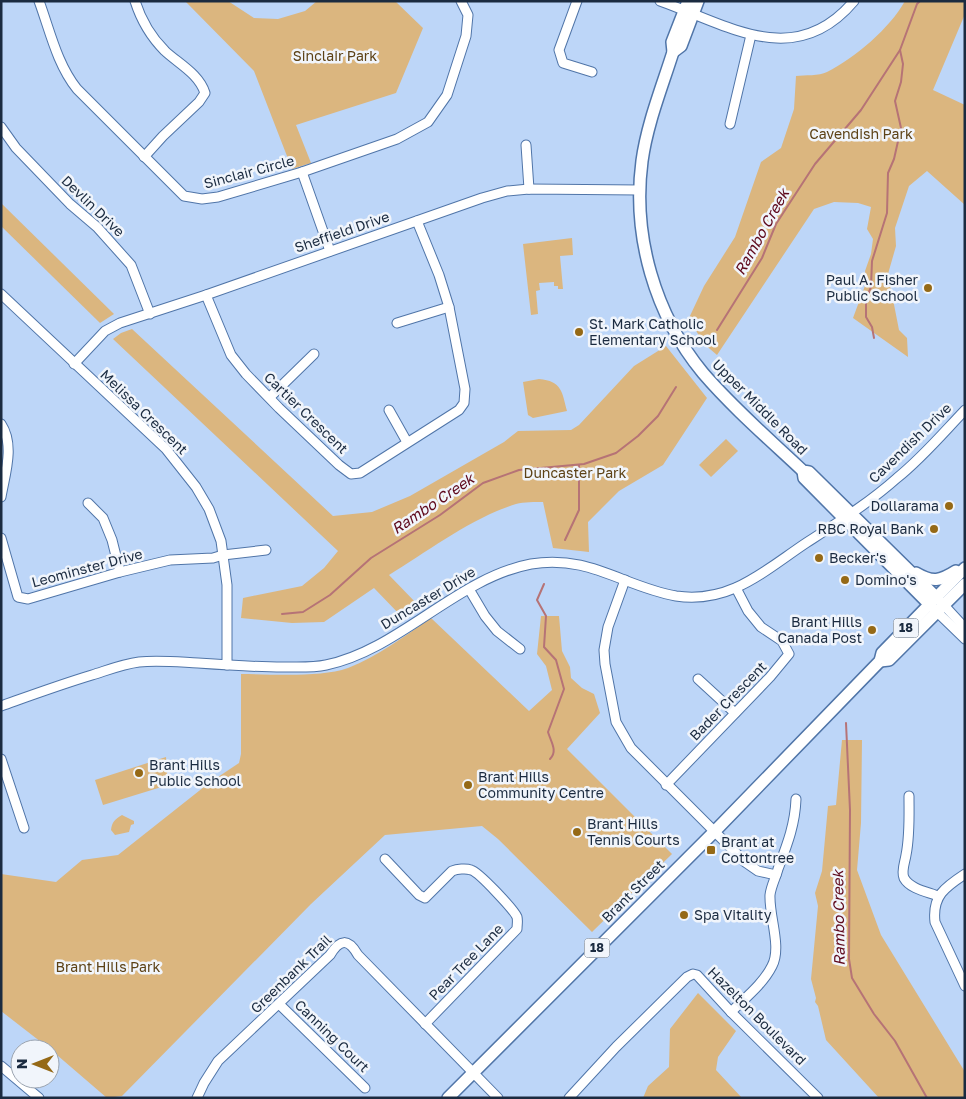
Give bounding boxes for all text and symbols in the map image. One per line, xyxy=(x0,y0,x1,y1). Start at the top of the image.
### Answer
park label: Sinclair Park xyxy=(293,47,377,64)
park label: Cavendish Park xyxy=(809,125,913,142)
street label: Sinclair Circle xyxy=(202,151,296,192)
street label: Devlin Drive xyxy=(58,172,128,240)
water label: Rambo Creek xyxy=(730,184,793,278)
street label: Sheffield Drive xyxy=(292,207,391,256)
place label: Paul A. Fisher Public School xyxy=(826,271,919,304)
marker: Paul A. Fisher Public School xyxy=(922,282,934,294)
place label: St. Mark Catholic Elementary School xyxy=(589,315,716,348)
marker: St. Mark Catholic Elementary School xyxy=(573,326,585,338)
street label: Upper Middle Road xyxy=(709,355,812,458)
street label: Melissa Crescent xyxy=(97,366,192,458)
street label: Cartier Crescent xyxy=(261,368,352,457)
street label: Cavendish Drive xyxy=(865,399,954,486)
park label: Duncaster Park xyxy=(524,464,626,481)
water label: Rambo Creek xyxy=(388,468,478,537)
place label: Dollarama xyxy=(870,497,939,514)
marker: Dollarama xyxy=(943,500,955,512)
place label: RBC Royal Bank xyxy=(818,520,924,537)
marker: RBC Royal Bank xyxy=(928,523,940,535)
street label: Leominster Drive xyxy=(30,545,144,590)
place label: Becker's xyxy=(829,549,886,566)
marker: Becker's xyxy=(813,552,825,564)
street label: Duncaster Drive xyxy=(377,563,478,632)
place label: Domino's xyxy=(855,571,917,588)
marker: Domino's xyxy=(839,574,851,586)
place label: Brant Hills Canada Post xyxy=(778,613,862,646)
road number: 18 xyxy=(894,618,918,638)
marker: Brant Hills Canada Post xyxy=(866,624,878,636)
street label: Bader Crescent xyxy=(686,658,770,744)
place label: Brant Hills Public School xyxy=(149,756,241,789)
marker: Brant Hills Public School xyxy=(133,767,145,779)
place label: Brant Hills Community Centre xyxy=(478,768,604,801)
marker: Brant Hills Community Centre xyxy=(462,779,474,791)
place label: Brant Hills Tennis Courts xyxy=(587,815,680,848)
marker: Brant Hills Tennis Courts xyxy=(571,826,583,838)
place label: Brant at Cottontree xyxy=(721,833,794,866)
marker: Brant at Cottontree xyxy=(705,844,717,856)
street label: Brant Street xyxy=(598,856,668,926)
water label: Rambo Creek xyxy=(828,869,848,966)
place label: Spa Vitality xyxy=(694,906,772,923)
marker: Spa Vitality xyxy=(678,909,690,921)
street label: Pear Tree Lane xyxy=(425,920,506,1003)
street label: Greenbank Trail xyxy=(247,931,334,1016)
road number: 18 xyxy=(584,938,610,958)
park label: Brant Hills Park xyxy=(56,958,160,975)
street label: Hazelton Boulevard xyxy=(705,963,810,1068)
street label: Canning Court xyxy=(292,996,373,1075)
north arrow xyxy=(10,1039,60,1089)
text: N xyxy=(13,1059,30,1069)

